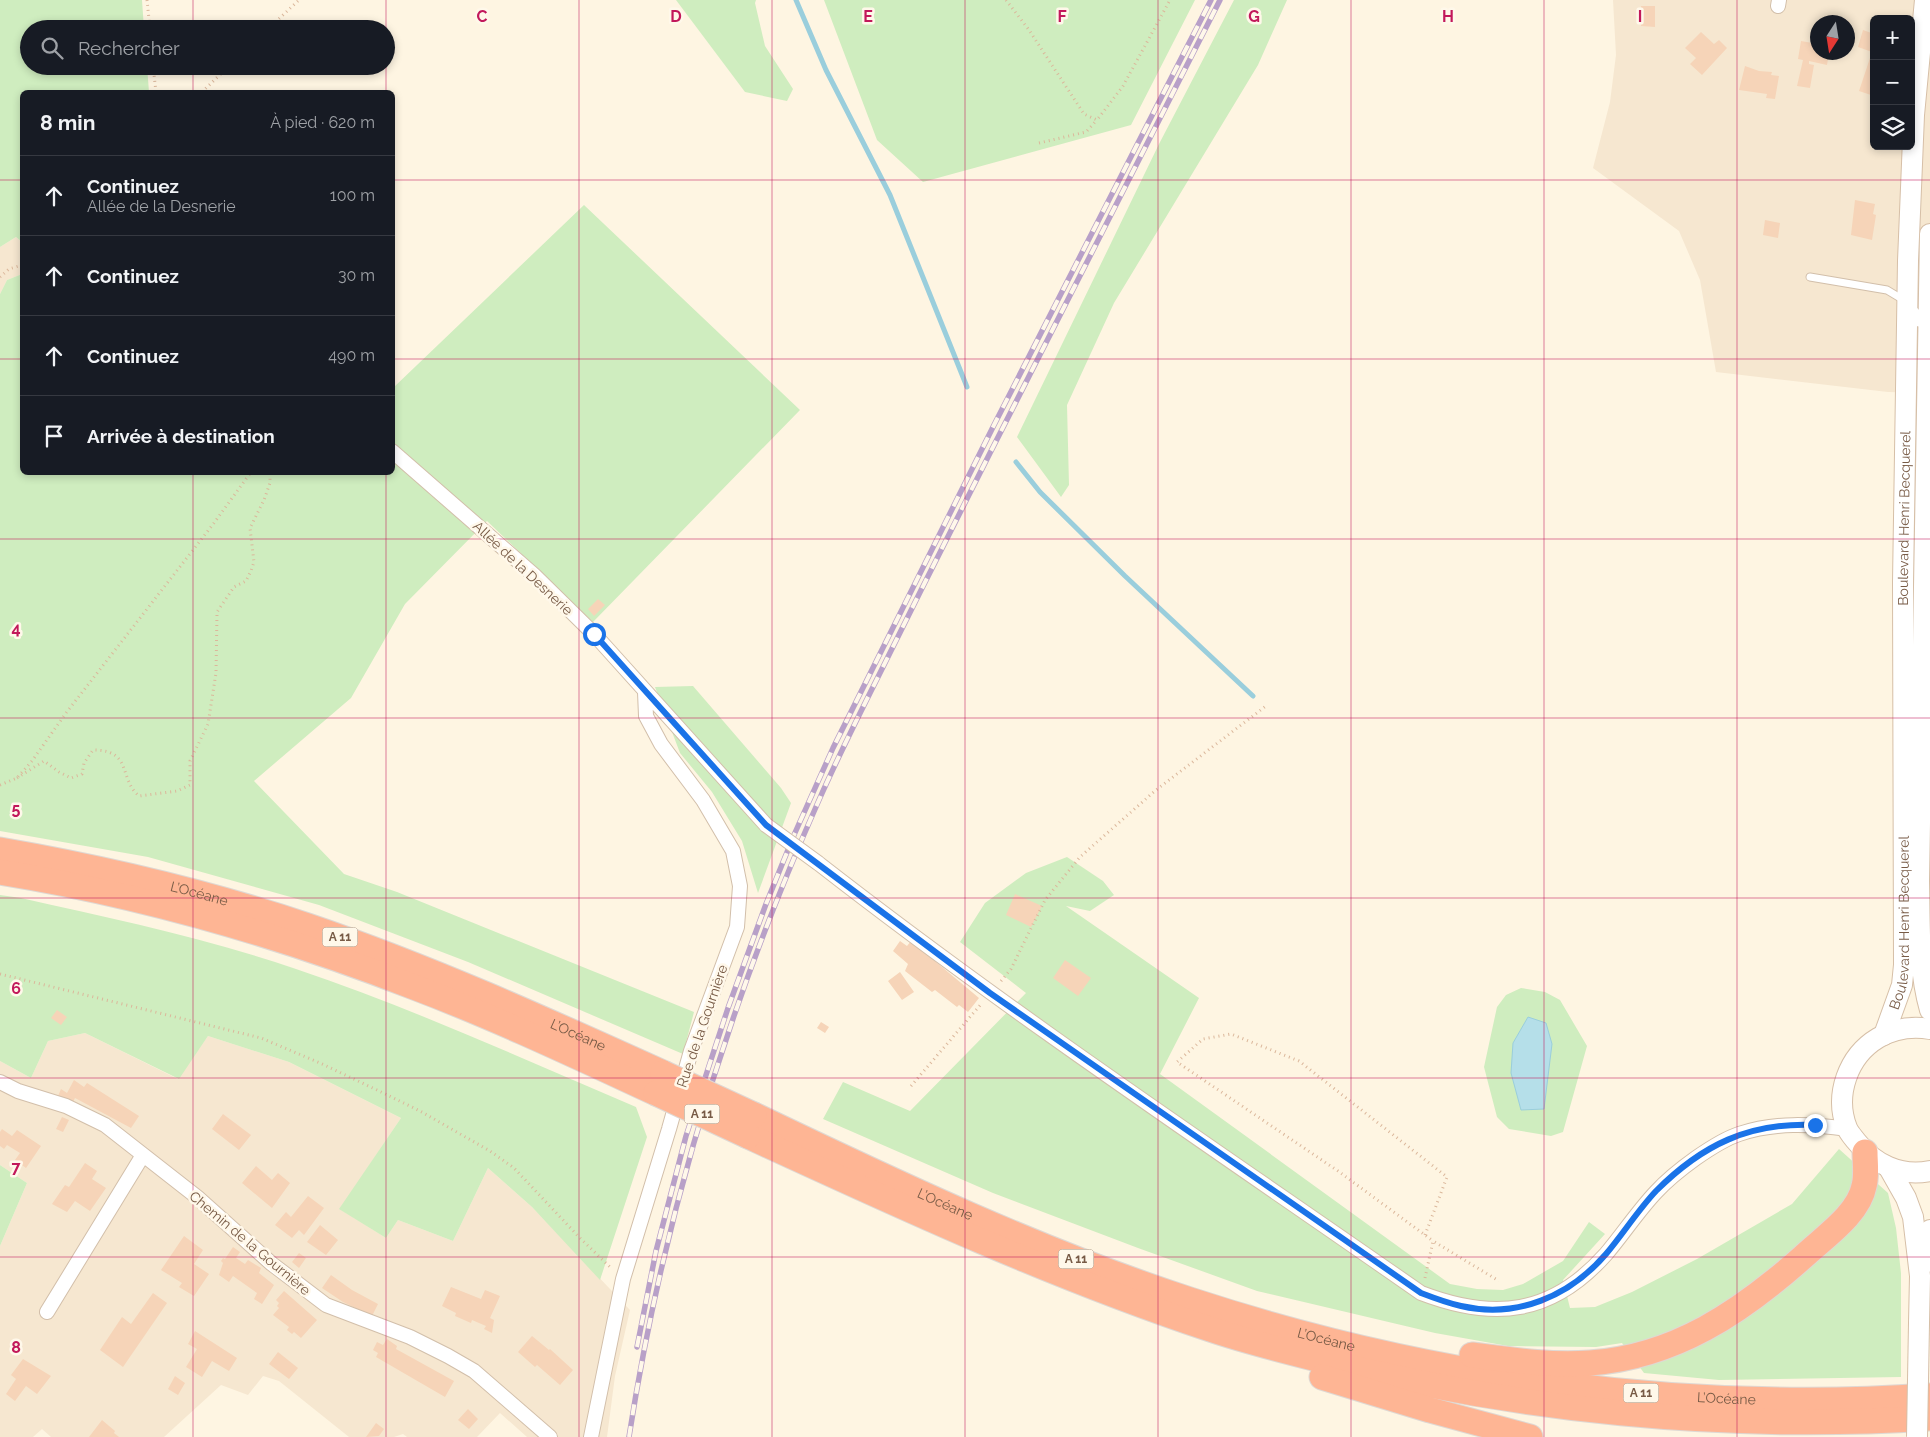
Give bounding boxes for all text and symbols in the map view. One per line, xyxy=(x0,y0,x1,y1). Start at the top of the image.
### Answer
text: C xyxy=(477,7,488,26)
text: D xyxy=(670,7,682,26)
text: E xyxy=(863,7,873,26)
text: F xyxy=(1057,7,1067,26)
text: G xyxy=(1248,7,1260,26)
text: H xyxy=(1442,7,1454,26)
text: I xyxy=(1638,7,1642,26)
north arrow xyxy=(1810,15,1855,60)
map controls xyxy=(1870,15,1915,150)
button: + xyxy=(1870,15,1915,60)
search box xyxy=(20,20,395,75)
icon: search xyxy=(38,34,66,62)
text: Rechercher xyxy=(78,37,180,59)
button: − xyxy=(1870,60,1915,105)
button: layers xyxy=(1870,105,1915,150)
text: 8 min xyxy=(40,110,95,135)
text: À pied · 620 m xyxy=(270,113,375,132)
text: Continuez xyxy=(87,175,179,197)
icon: ahead xyxy=(40,182,68,210)
text: 100 m xyxy=(330,186,375,205)
text: Allée de la Desnerie xyxy=(87,197,236,216)
icon: ahead xyxy=(40,262,68,290)
text: Continuez xyxy=(87,265,179,287)
text: 30 m xyxy=(338,266,375,285)
icon: ahead xyxy=(40,342,68,370)
text: Continuez xyxy=(87,345,179,367)
text: 490 m xyxy=(328,346,375,365)
icon: arrive xyxy=(40,422,68,450)
text: Arrivée à destination xyxy=(87,425,275,447)
street label: Boulevard Henri Becquerel xyxy=(1895,430,1913,606)
street label: Allée de la Desnerie xyxy=(470,518,576,618)
text: 4 xyxy=(11,619,21,638)
route start xyxy=(583,623,606,646)
text: 5 xyxy=(12,799,21,818)
street label: Boulevard Henri Becquerel xyxy=(1886,836,1912,1012)
street label: L’Océane xyxy=(169,878,230,909)
road number: A 11 xyxy=(322,928,358,946)
street label: Rue de la Gournière xyxy=(674,963,730,1089)
text: 6 xyxy=(11,979,21,998)
street label: L’Océane xyxy=(548,1016,608,1054)
road number: A 11 xyxy=(684,1104,720,1124)
route end xyxy=(1804,1114,1827,1137)
text: 7 xyxy=(12,1158,21,1177)
street label: L’Océane xyxy=(915,1185,975,1223)
street label: Chemin de la Gournière xyxy=(186,1188,314,1298)
road number: A 11 xyxy=(1058,1250,1094,1268)
street label: L’Océane xyxy=(1296,1324,1357,1354)
text: 8 xyxy=(11,1338,21,1357)
road number: A 11 xyxy=(1624,1384,1658,1402)
street label: L’Océane xyxy=(1696,1389,1756,1408)

